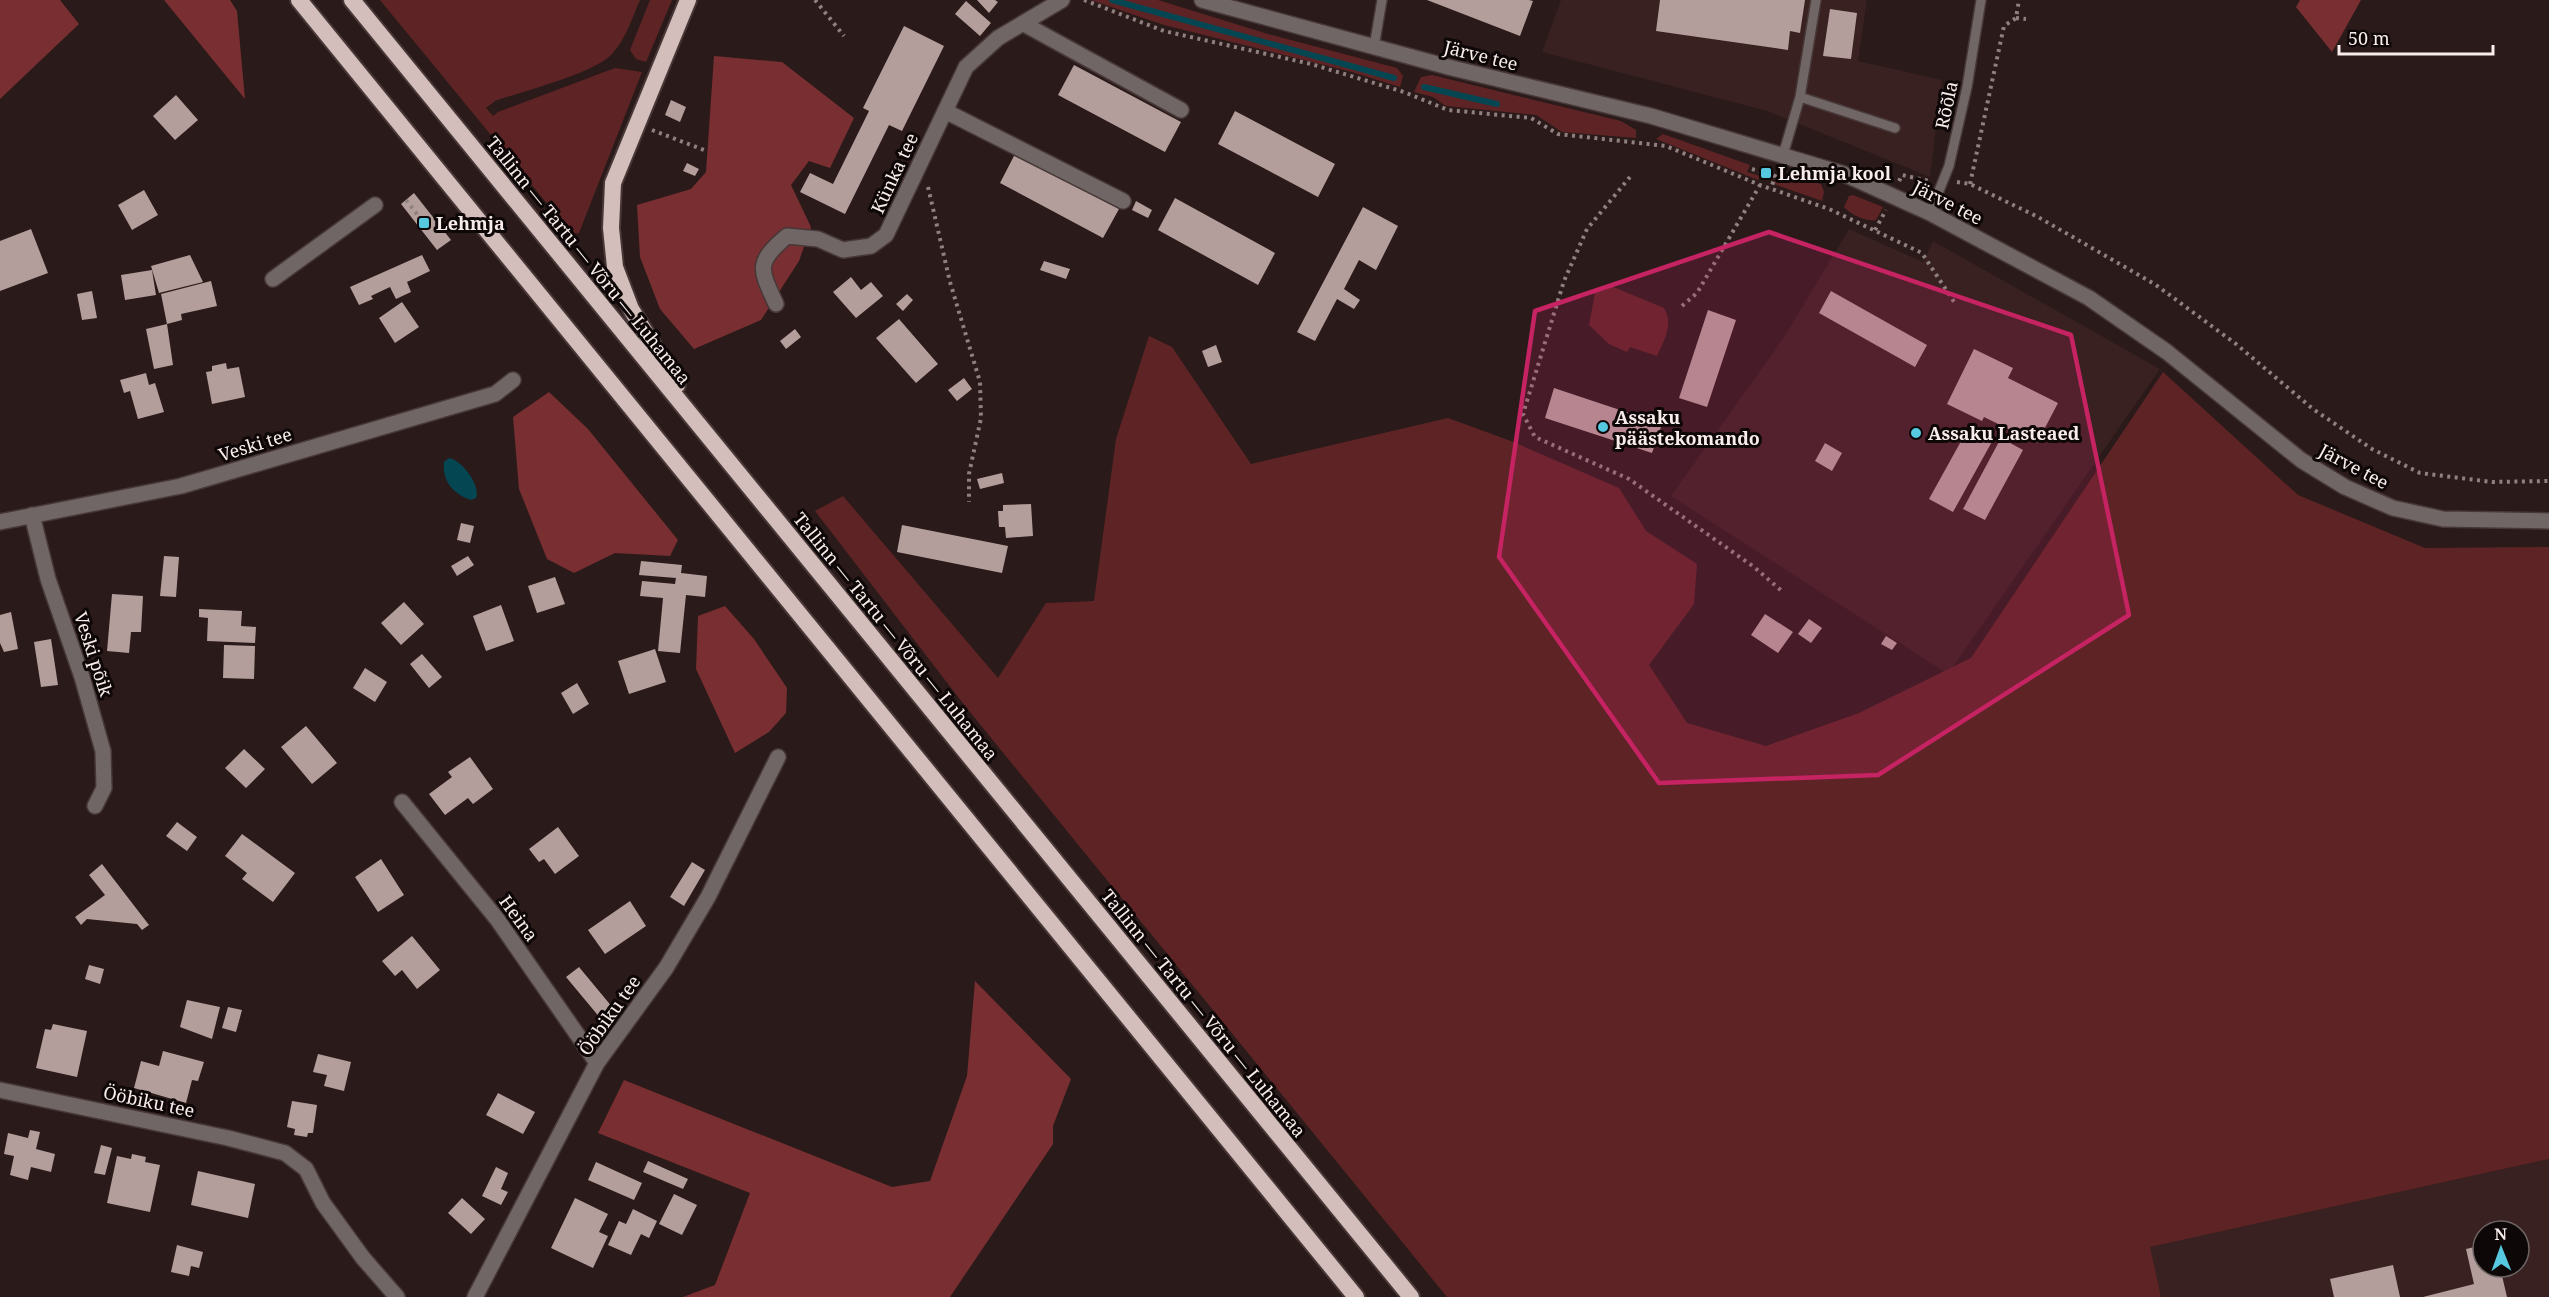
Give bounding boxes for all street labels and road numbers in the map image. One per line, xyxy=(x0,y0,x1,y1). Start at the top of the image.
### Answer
street label: Järve tee xyxy=(1441,34,1520,76)
street label: Rõõla xyxy=(1929,79,1963,131)
street label: Künka tee xyxy=(865,129,923,217)
street label: Tallinn — Tartu — Võru — Luhamaa xyxy=(481,131,697,389)
street label: Järve tee xyxy=(1908,174,1987,230)
street label: Veski tee xyxy=(215,422,295,466)
street label: Järve tee xyxy=(2314,437,2393,494)
street label: Tallinn — Tartu — Võru — Luhamaa xyxy=(788,507,1004,765)
street label: Veski põik xyxy=(69,609,119,700)
street label: Tallinn — Tartu — Võru — Luhamaa xyxy=(1096,884,1312,1142)
street label: Heina xyxy=(494,890,544,946)
street label: Ööbiku tee xyxy=(573,970,645,1060)
street label: Ööbiku tee xyxy=(101,1080,197,1122)

